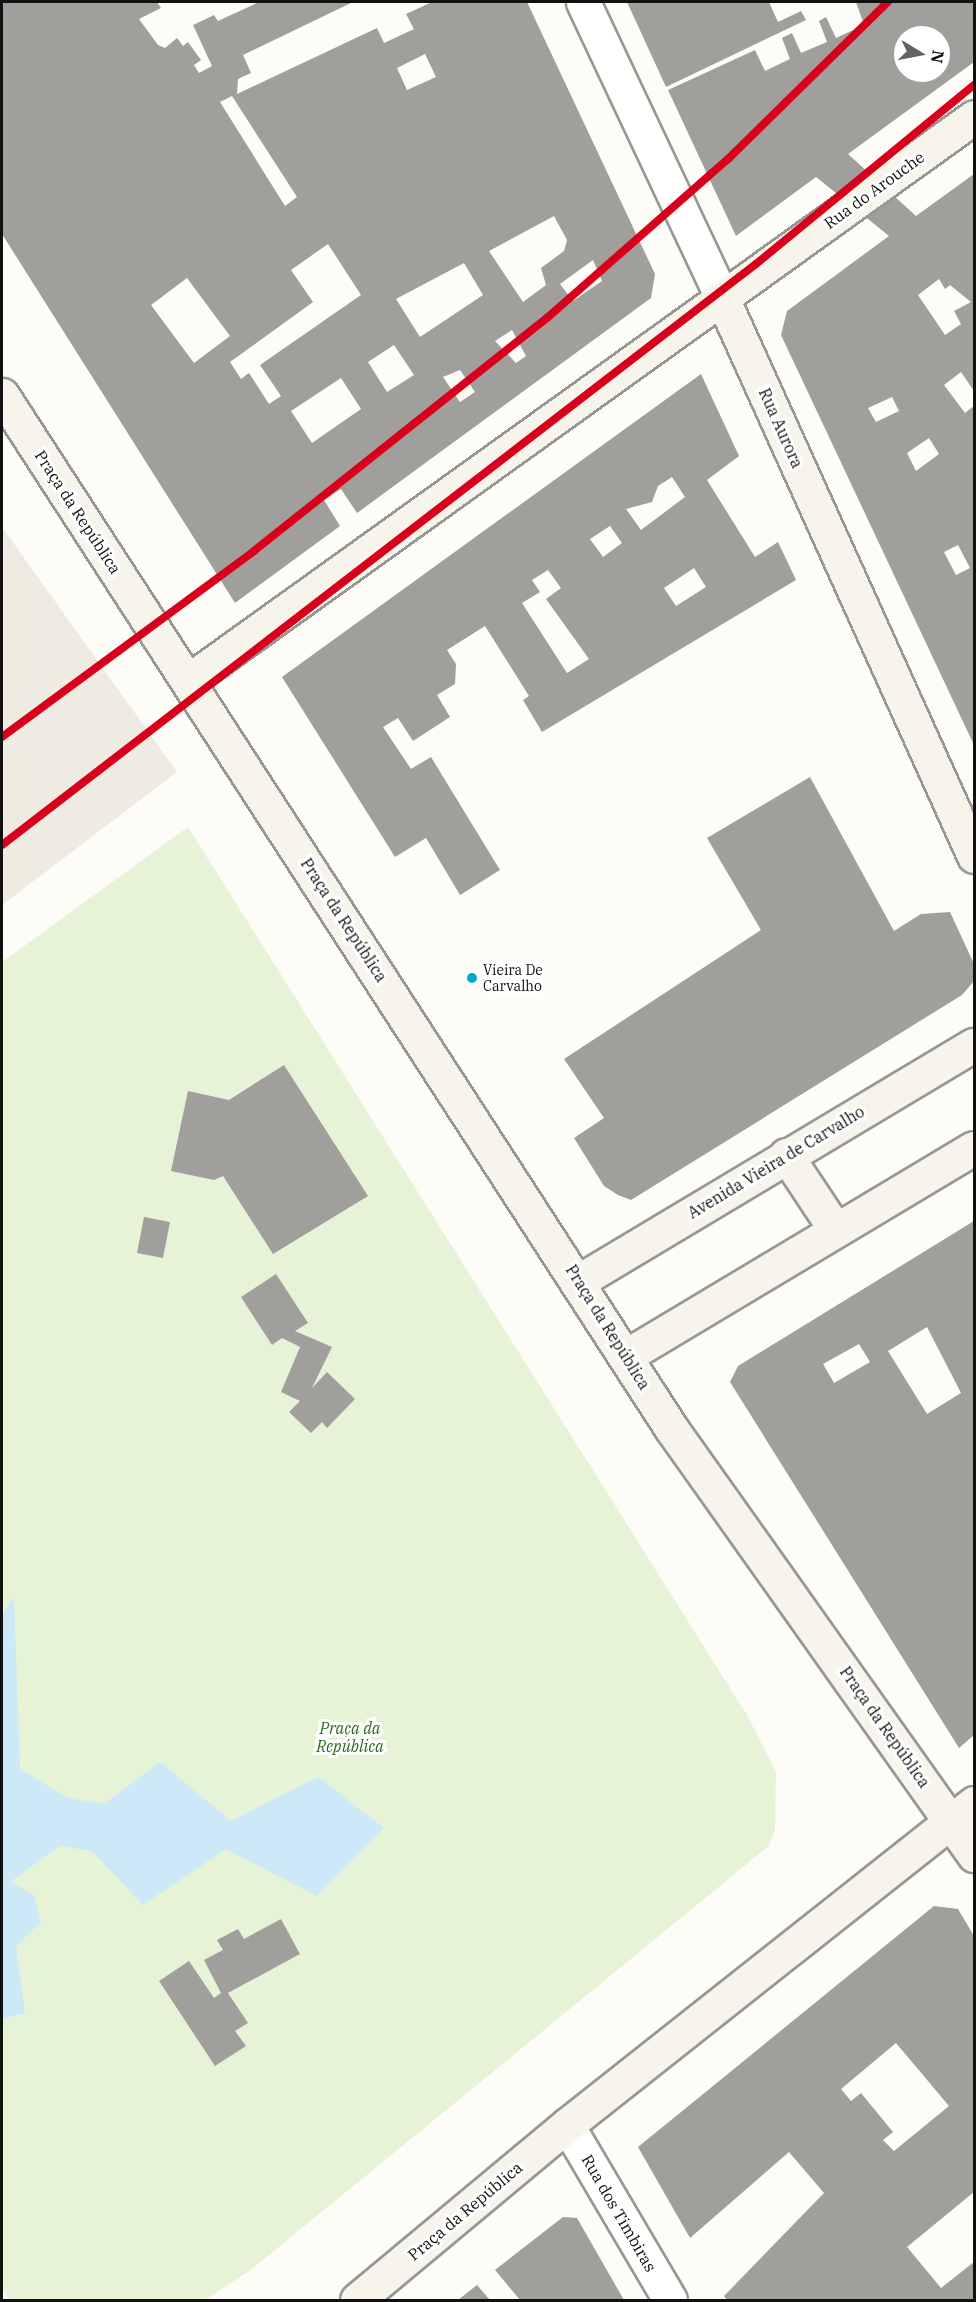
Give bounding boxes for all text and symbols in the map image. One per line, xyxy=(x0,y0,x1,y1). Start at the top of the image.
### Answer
north arrow xyxy=(892,24,952,84)
text: N xyxy=(927,49,949,65)
street label: Rua do Arouche xyxy=(820,147,928,233)
street label: Rua Aurora xyxy=(755,385,807,471)
street label: Praça da República xyxy=(31,447,125,577)
street label: Praça da República xyxy=(297,855,391,985)
place label: Vieira De Carvalho xyxy=(483,962,543,994)
marker: Vieira De Carvalho xyxy=(466,972,478,984)
street label: Avenida Vieira de Carvalho xyxy=(684,1102,868,1222)
street label: Praça da República xyxy=(562,1261,654,1393)
street label: Praça da República xyxy=(836,1663,934,1791)
park label: Praça da República xyxy=(316,1718,384,1756)
street label: Rua dos Timbiras xyxy=(578,2151,660,2275)
street label: Praça da República xyxy=(404,2157,526,2265)

